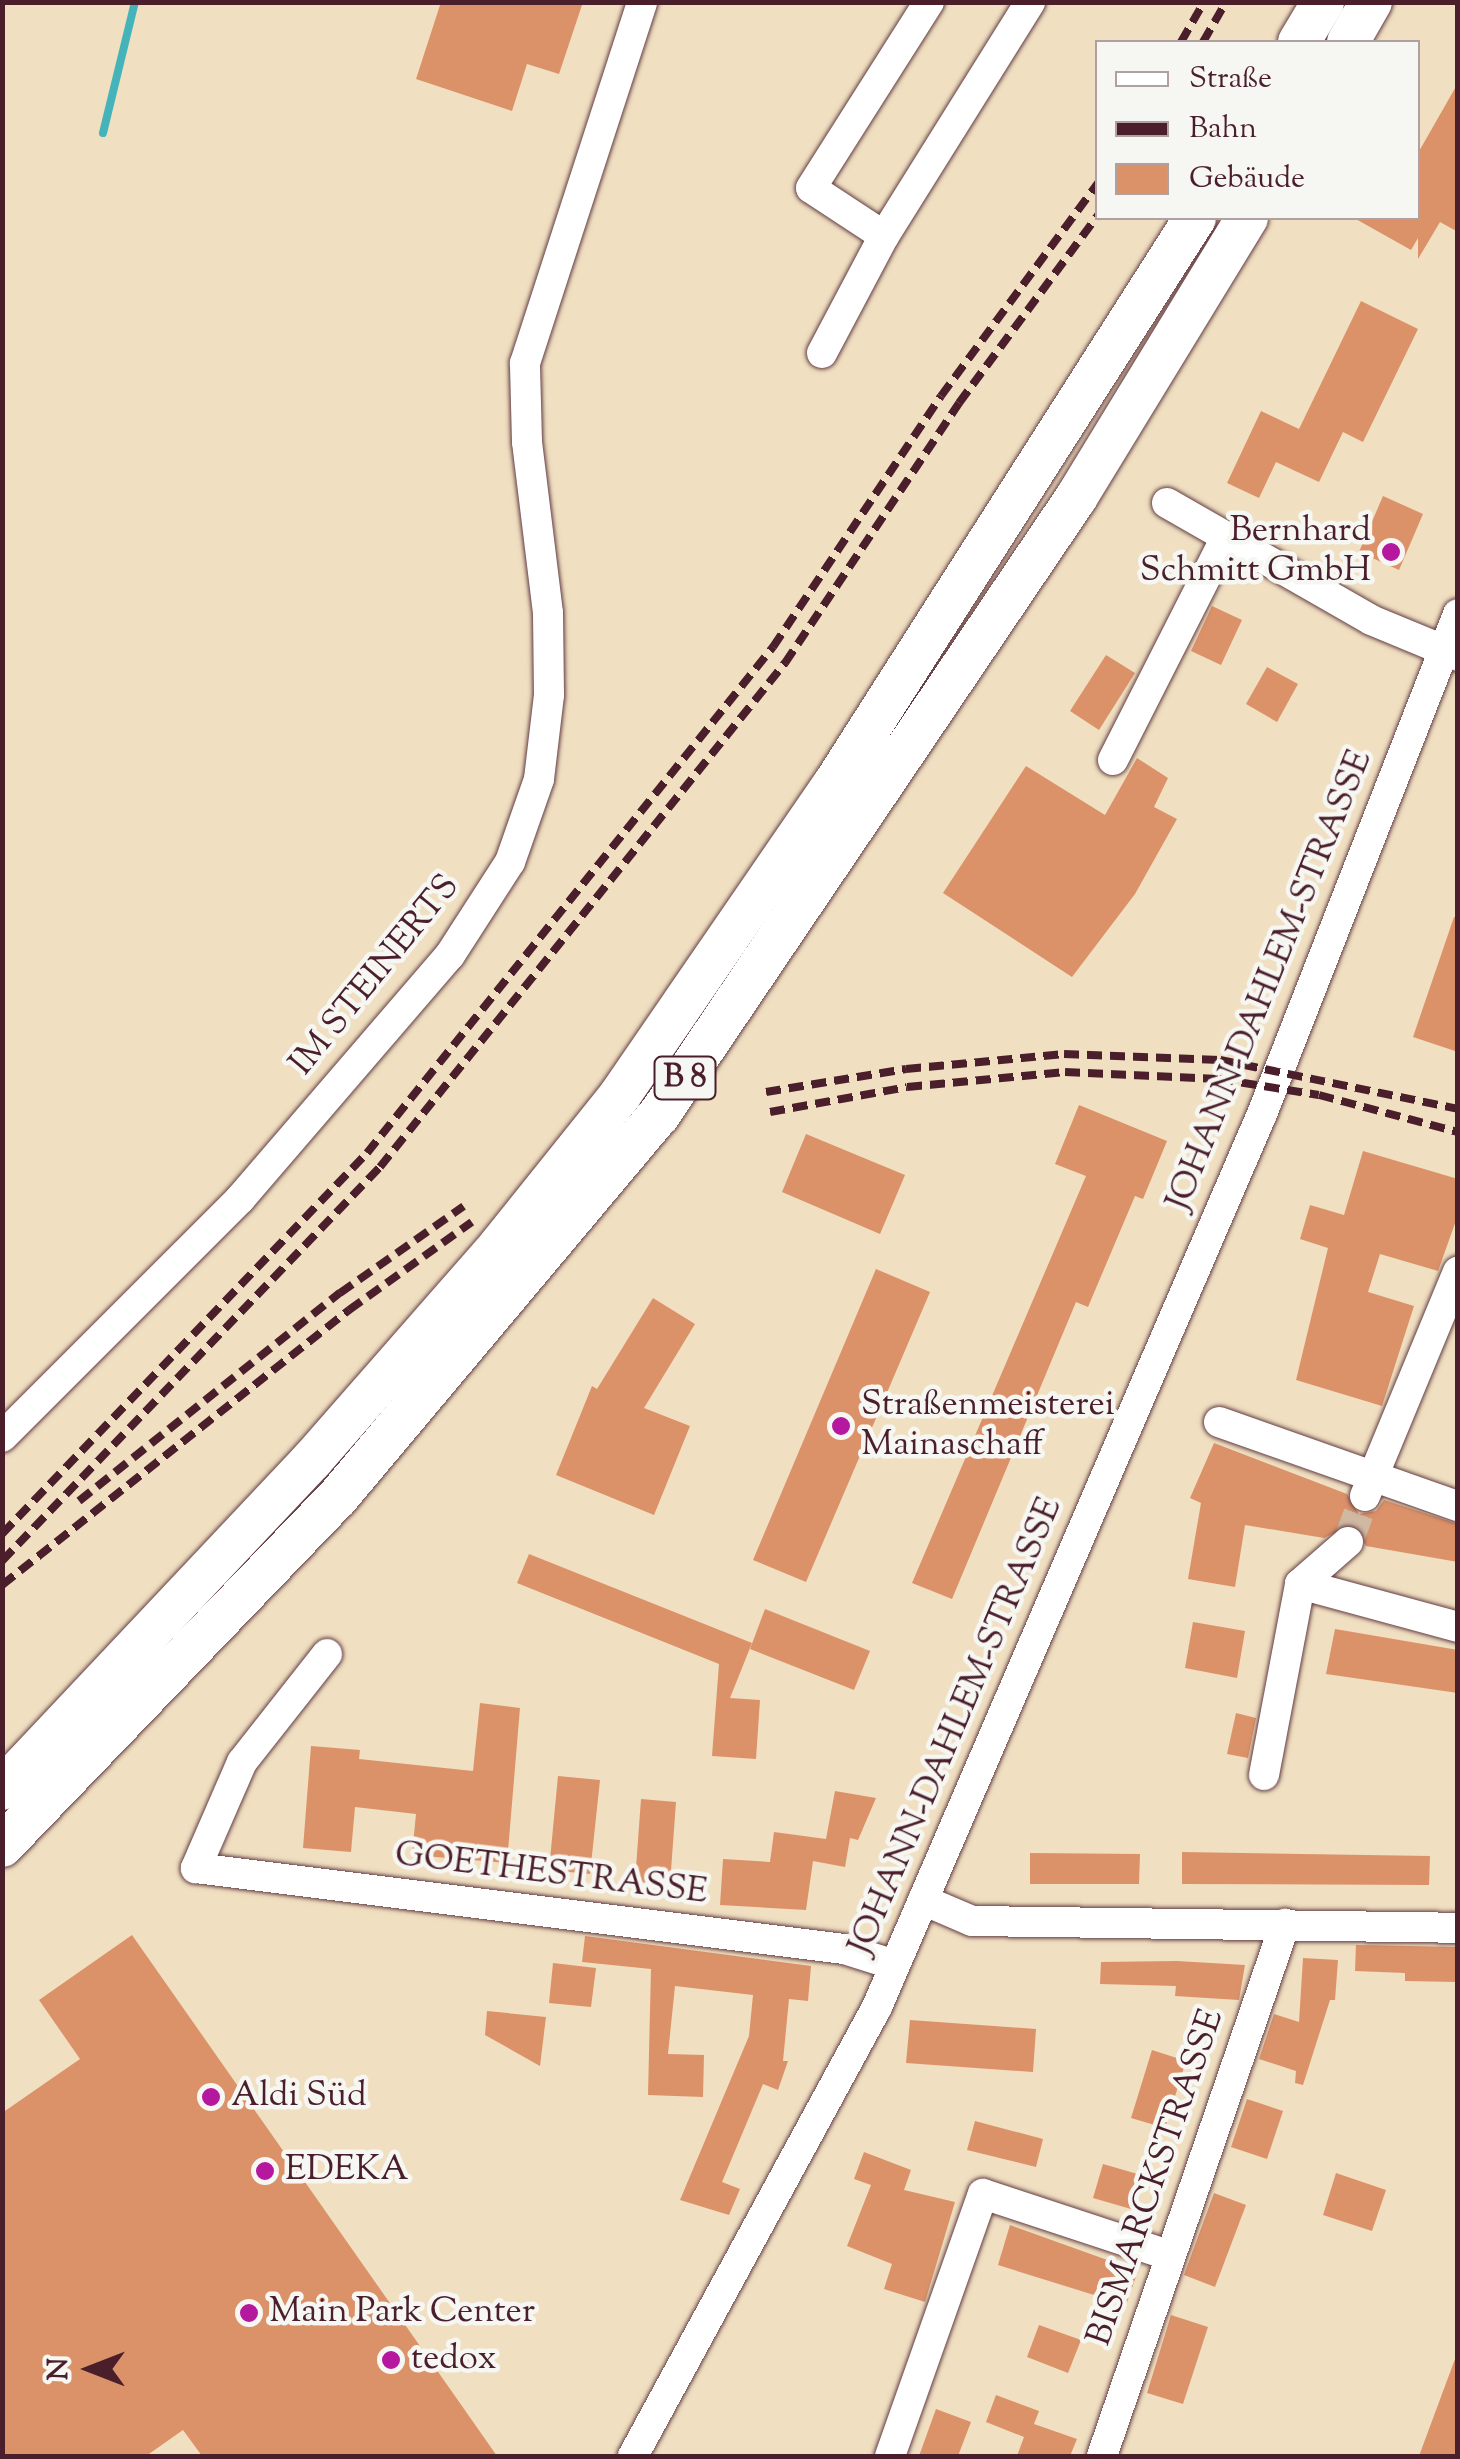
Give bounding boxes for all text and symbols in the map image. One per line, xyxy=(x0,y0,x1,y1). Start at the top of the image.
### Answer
legend xyxy=(1095,40,1420,220)
text: Straße xyxy=(1189,58,1272,101)
text: Bahn xyxy=(1189,108,1257,151)
text: Gebäude xyxy=(1189,158,1305,201)
place label: Bernhard Schmitt GmbH xyxy=(1140,511,1371,593)
marker: Bernhard Schmitt GmbH xyxy=(1380,541,1402,563)
street label: JOHANN-DAHLEM-STRASSE xyxy=(1159,745,1383,1217)
street label: IM STEINERTS xyxy=(282,867,470,1085)
road number: B 8 xyxy=(652,1051,718,1105)
place label: Straßenmeisterei Mainaschaff xyxy=(861,1385,1115,1467)
marker: Straßenmeisterei Mainaschaff xyxy=(830,1415,852,1437)
street label: JOHANN-DAHLEM-STRASSE xyxy=(841,1492,1073,1962)
street label: GOETHESTRASSE xyxy=(392,1835,710,1915)
street label: BISMARCKSTRASSE xyxy=(1080,2004,1234,2352)
place label: Aldi Süd xyxy=(231,2076,367,2118)
marker: Aldi Süd xyxy=(200,2086,222,2108)
place label: EDEKA xyxy=(285,2150,409,2192)
marker: EDEKA xyxy=(254,2160,276,2182)
place label: Main Park Center xyxy=(269,2292,535,2334)
marker: Main Park Center xyxy=(238,2302,260,2324)
north arrow xyxy=(40,2319,140,2419)
place label: tedox xyxy=(411,2339,497,2381)
marker: tedox xyxy=(380,2349,402,2371)
text: N xyxy=(40,2358,80,2380)

